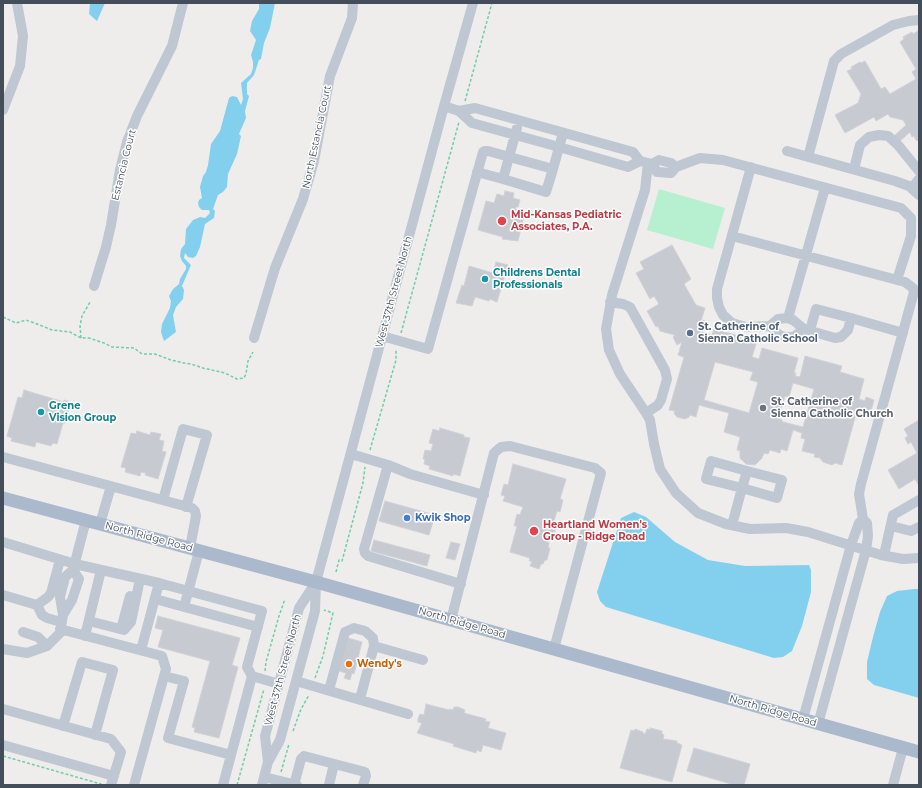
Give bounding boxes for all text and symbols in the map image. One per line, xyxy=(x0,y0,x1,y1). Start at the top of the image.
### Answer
street label: North Estancia Court xyxy=(300,84,334,190)
street label: Estancia Court xyxy=(109,128,139,202)
place label: Mid-Kansas Pediatric Associates, P.A. xyxy=(511,209,621,232)
marker: Mid-Kansas Pediatric Associates, P.A. xyxy=(496,215,508,227)
street label: West 37th Street North xyxy=(373,235,415,349)
place label: Childrens Dental Professionals xyxy=(493,267,581,290)
marker: Childrens Dental Professionals xyxy=(480,274,490,284)
place label: St. Catherine of Sienna Catholic School xyxy=(698,321,818,344)
marker: St. Catherine of Sienna Catholic School xyxy=(685,328,695,338)
place label: St. Catherine of Sienna Catholic Church xyxy=(771,396,894,420)
place label: Grene Vision Group xyxy=(49,400,116,424)
marker: St. Catherine of Sienna Catholic Church xyxy=(758,403,768,413)
marker: Grene Vision Group xyxy=(36,407,46,417)
place label: Kwik Shop xyxy=(415,512,471,524)
marker: Kwik Shop xyxy=(402,513,412,523)
place label: Heartland Women's Group - Ridge Road xyxy=(543,519,647,542)
street label: North Ridge Road xyxy=(104,520,194,554)
marker: Heartland Women's Group - Ridge Road xyxy=(528,525,540,537)
street label: North Ridge Road xyxy=(417,605,507,641)
street label: West 37th Street North xyxy=(262,613,304,727)
place label: Wendy's xyxy=(357,658,402,670)
marker: Wendy's xyxy=(344,659,354,669)
street label: North Ridge Road xyxy=(728,693,818,729)

